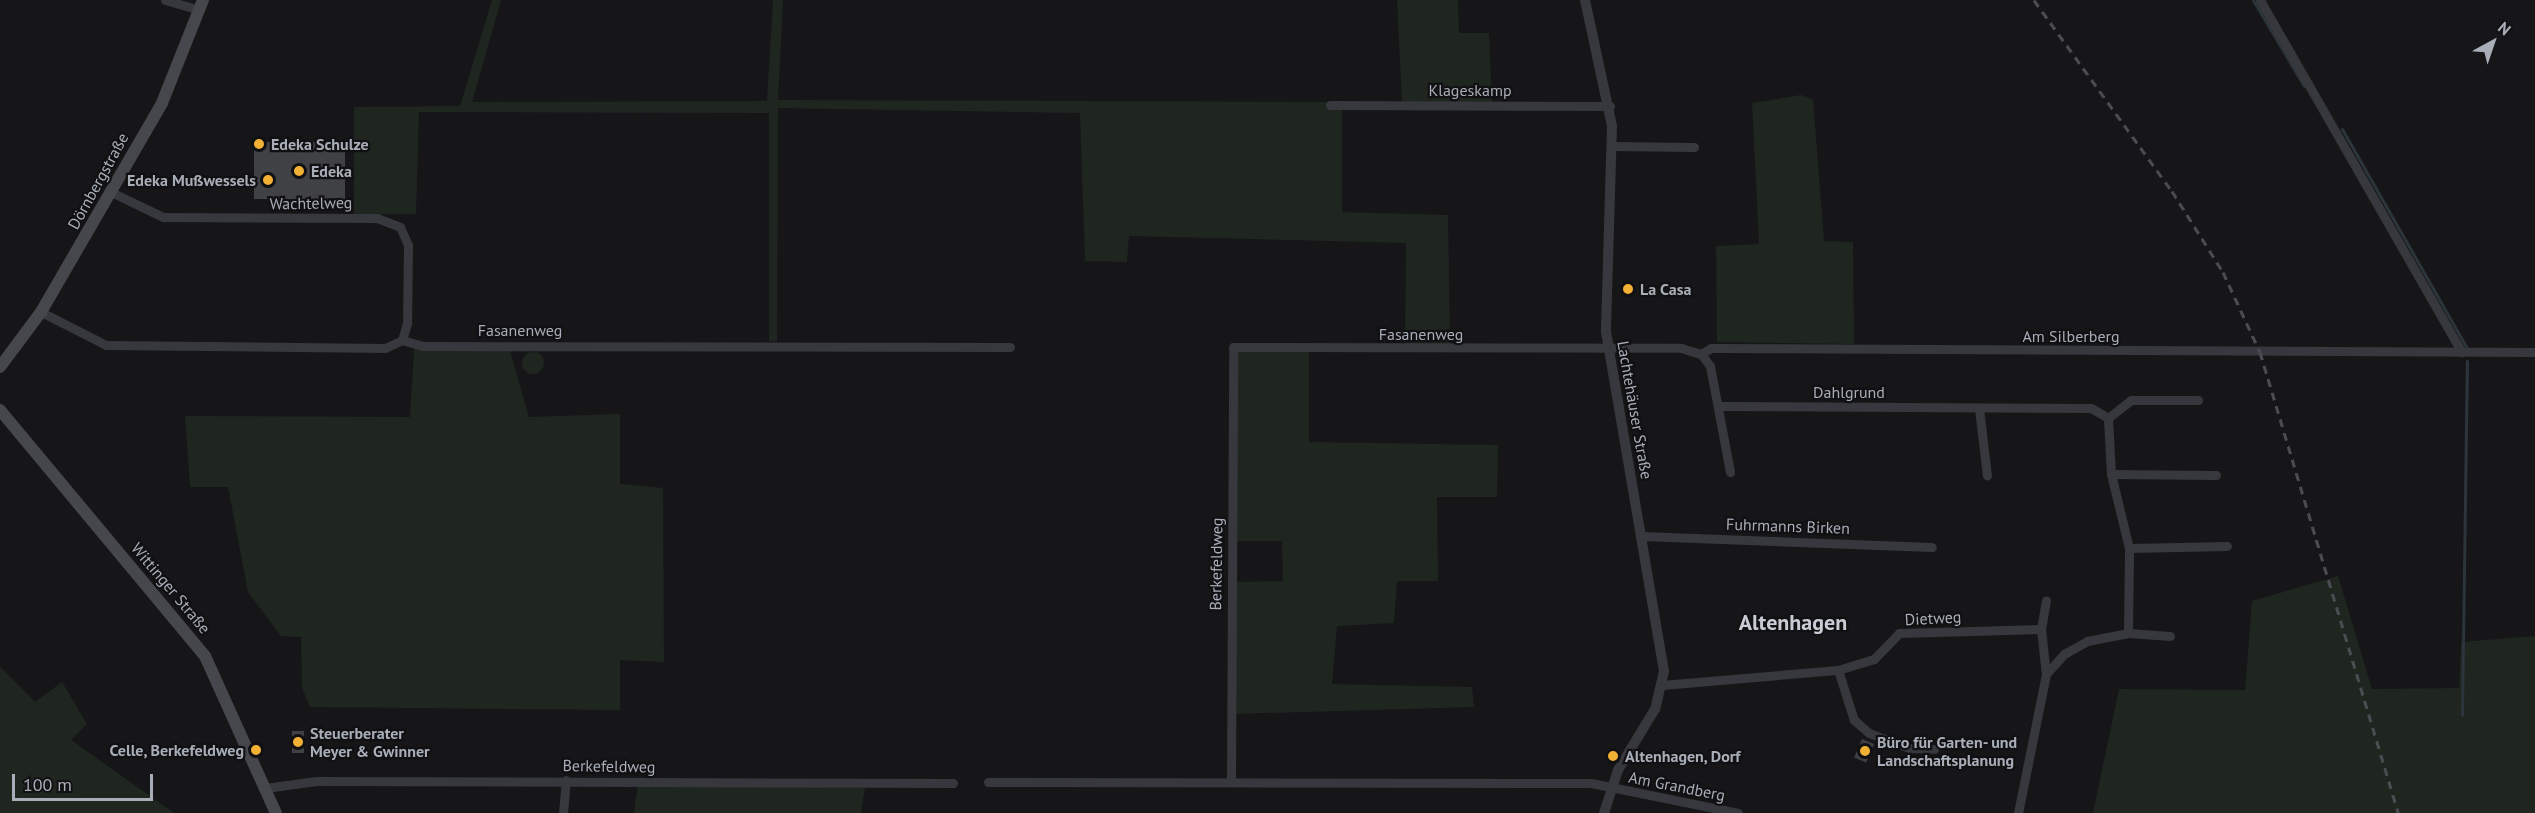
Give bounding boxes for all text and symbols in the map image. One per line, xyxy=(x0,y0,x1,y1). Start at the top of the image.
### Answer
north arrow xyxy=(2463,12,2523,72)
text: N xyxy=(2494,17,2515,39)
street label: Klageskamp xyxy=(1428,80,1512,100)
street label: Dörnbergstraße xyxy=(64,129,132,233)
place label: Edeka Schulze xyxy=(271,134,369,154)
marker: Edeka Schulze xyxy=(252,137,266,151)
place label: Edeka xyxy=(311,161,352,181)
marker: Edeka xyxy=(292,164,306,178)
place label: Edeka Mußwessels xyxy=(127,170,256,190)
marker: Edeka Mußwessels xyxy=(261,173,275,187)
street label: Wachtelweg xyxy=(270,193,352,213)
place label: La Casa xyxy=(1640,279,1692,299)
marker: La Casa xyxy=(1621,282,1635,296)
street label: Fasanenweg xyxy=(478,320,562,340)
street label: Fasanenweg xyxy=(1379,324,1463,344)
street label: Am Silberberg xyxy=(2022,326,2120,346)
street label: Lachtehäuser Straße xyxy=(1613,339,1657,481)
street label: Dahlgrund xyxy=(1813,382,1885,402)
street label: Fuhrmanns Birken xyxy=(1726,514,1850,538)
street label: Berkefeldweg xyxy=(1206,517,1226,611)
street label: Wittinger Straße xyxy=(127,539,215,637)
street label: Dietweg xyxy=(1904,607,1962,629)
district label: Altenhagen xyxy=(1739,610,1847,636)
place label: Steuerberater Meyer & Gwinner xyxy=(310,723,430,761)
place label: Büro für Garten- und Landschaftsplanung xyxy=(1877,732,2019,770)
marker: Steuerberater Meyer & Gwinner xyxy=(291,735,305,749)
place label: Celle, Berkefeldweg xyxy=(108,740,244,760)
marker: Celle, Berkefeldweg xyxy=(249,743,263,757)
marker: Büro für Garten- und Landschaftsplanung xyxy=(1858,744,1872,758)
place label: Altenhagen, Dorf xyxy=(1625,746,1742,766)
marker: Altenhagen, Dorf xyxy=(1606,749,1620,763)
street label: Berkefeldweg xyxy=(562,756,656,776)
scale bar xyxy=(15,762,156,800)
street label: Am Grandberg xyxy=(1627,767,1727,805)
text: 100 m xyxy=(23,773,72,796)

